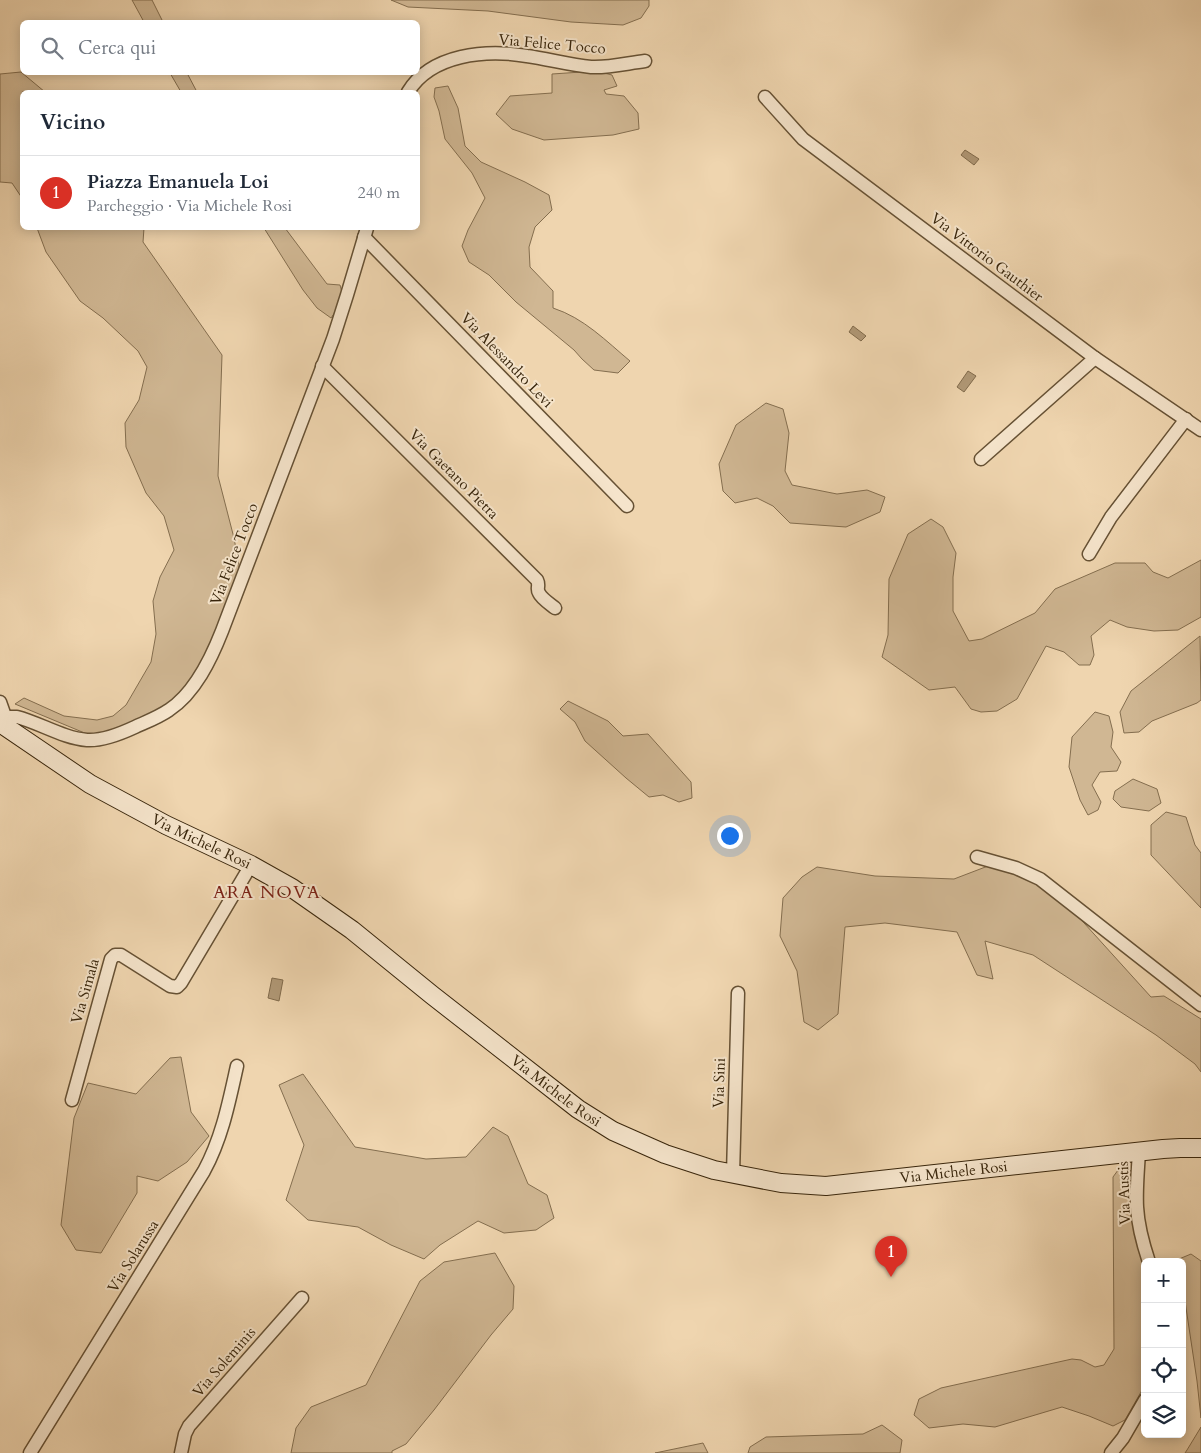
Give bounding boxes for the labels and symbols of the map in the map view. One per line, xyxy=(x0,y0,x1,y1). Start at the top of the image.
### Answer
street label: Via Felice Tocco xyxy=(497,29,607,59)
street label: Via Vittorio Gauthier xyxy=(926,208,1048,306)
street label: Via Alessandro Levi xyxy=(456,308,558,412)
street label: Via Gaetano Pietra xyxy=(405,425,504,524)
street label: Via Felice Tocco xyxy=(205,500,263,608)
street label: Via Michele Rosi xyxy=(148,809,255,874)
your location xyxy=(717,823,743,849)
district label: ARA NOVA xyxy=(213,880,321,905)
street label: Via Simala xyxy=(66,956,104,1026)
street label: Via Michele Rosi xyxy=(507,1050,605,1131)
street label: Via Sini xyxy=(708,1058,730,1108)
street label: Via Michele Rosi xyxy=(899,1156,1009,1188)
street label: Via Austis xyxy=(1113,1161,1135,1225)
street label: Via Solarussa xyxy=(103,1216,163,1296)
pin: 1 xyxy=(875,1236,907,1277)
street label: Via Soleminis xyxy=(188,1323,260,1401)

